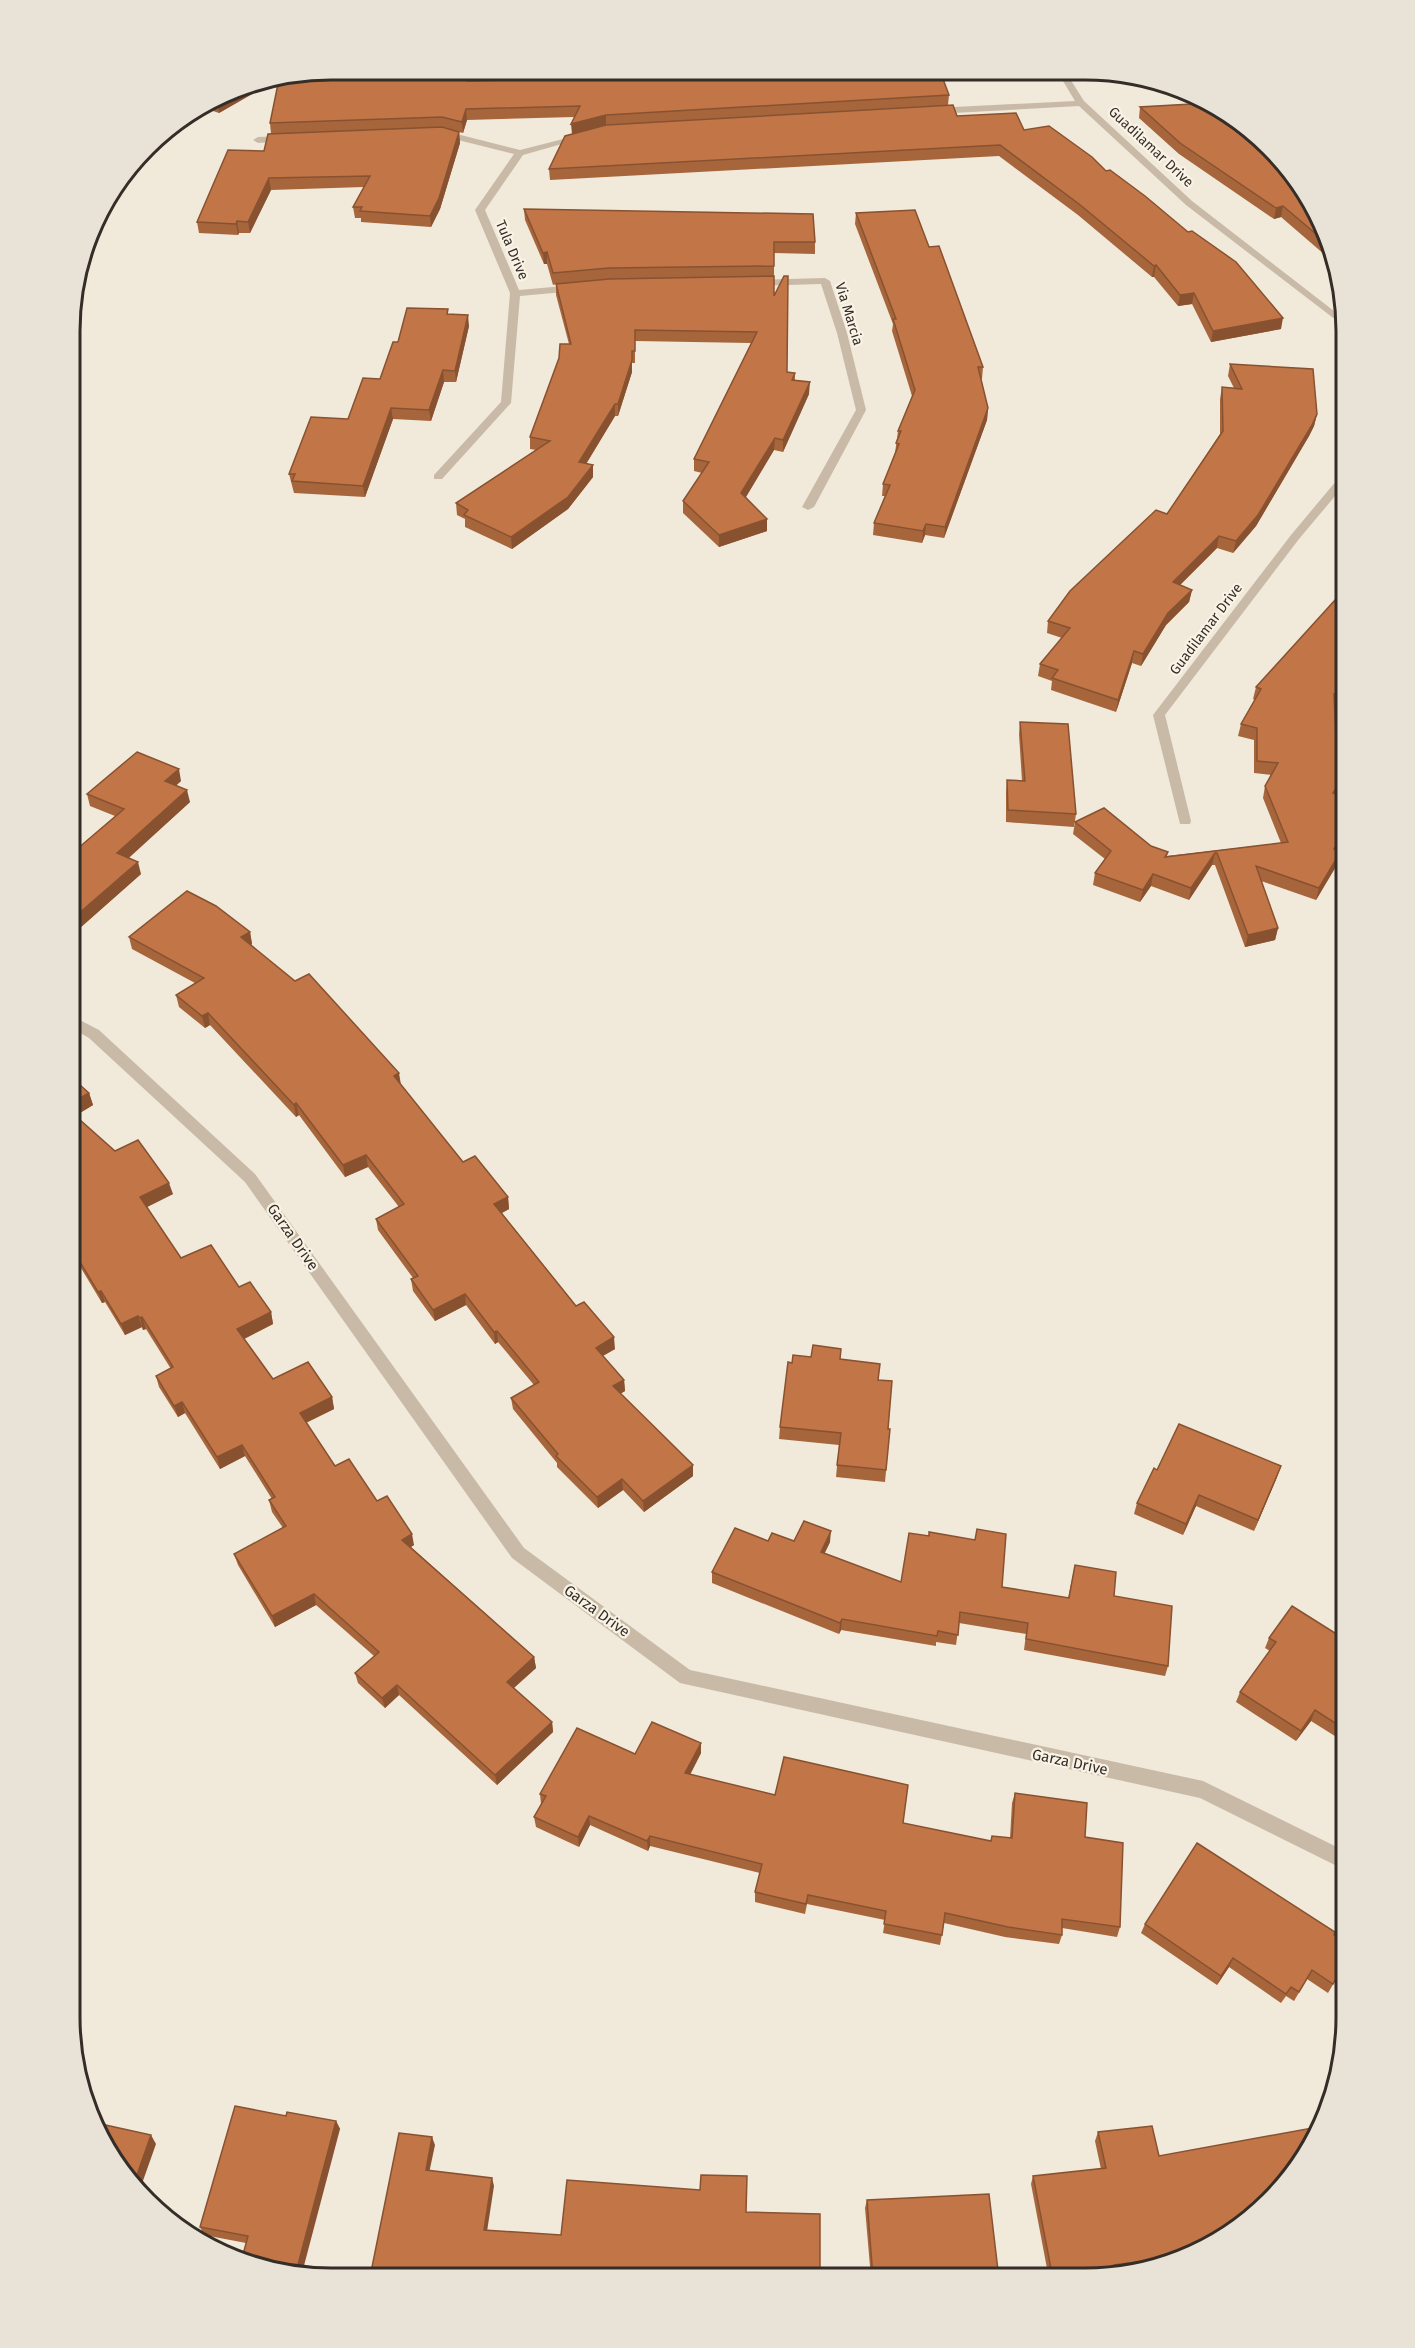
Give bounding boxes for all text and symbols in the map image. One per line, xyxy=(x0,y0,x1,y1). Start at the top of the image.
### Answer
street label: Guadilamar Drive xyxy=(1105,103,1197,191)
street label: Tula Drive xyxy=(492,218,532,282)
street label: Via Marcia xyxy=(831,281,867,347)
street label: Guadilamar Drive xyxy=(1166,580,1246,678)
street label: Garza Drive xyxy=(264,1200,322,1274)
street label: Garza Drive xyxy=(561,1581,633,1641)
street label: Garza Drive xyxy=(1031,1745,1109,1779)

